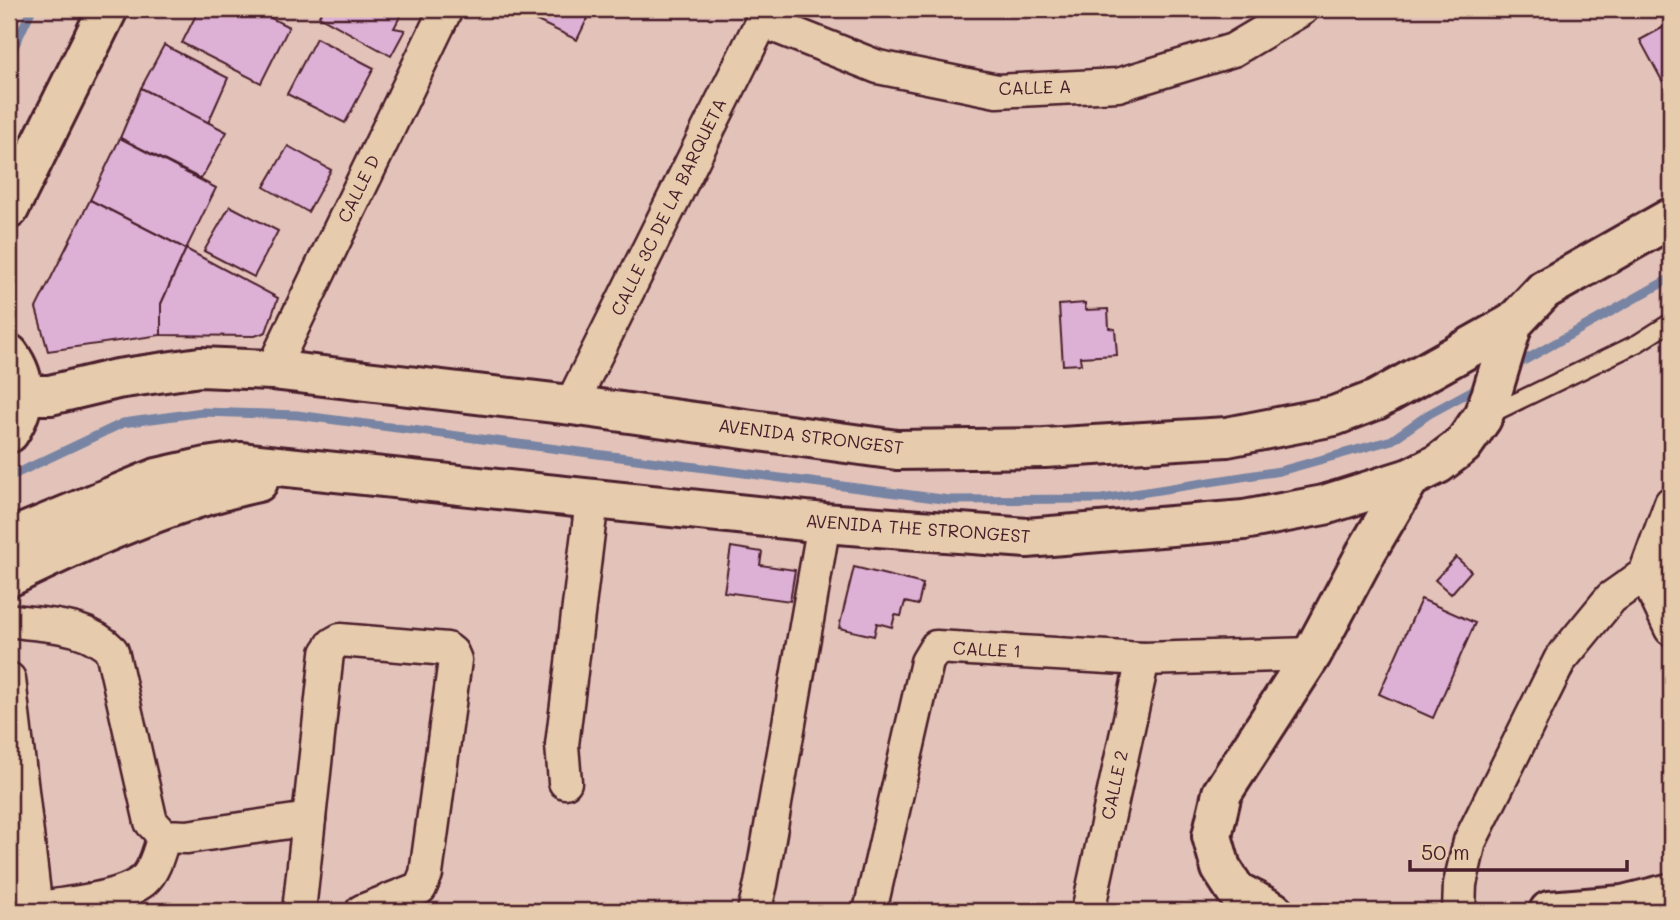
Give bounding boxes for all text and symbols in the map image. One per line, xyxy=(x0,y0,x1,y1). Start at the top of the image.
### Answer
street label: CALLE A xyxy=(998,74,1072,100)
street label: CALLE 3C DE LA BARQUETA xyxy=(605,94,731,320)
street label: CALLE D xyxy=(331,151,385,226)
street label: AVENIDA STRONGEST xyxy=(717,413,905,459)
street label: AVENIDA THE STRONGEST xyxy=(805,508,1031,548)
street label: CALLE 1 xyxy=(952,635,1022,663)
street label: CALLE 2 xyxy=(1095,748,1133,822)
scale bar xyxy=(1410,829,1628,873)
text: 50 m xyxy=(1421,838,1470,865)

